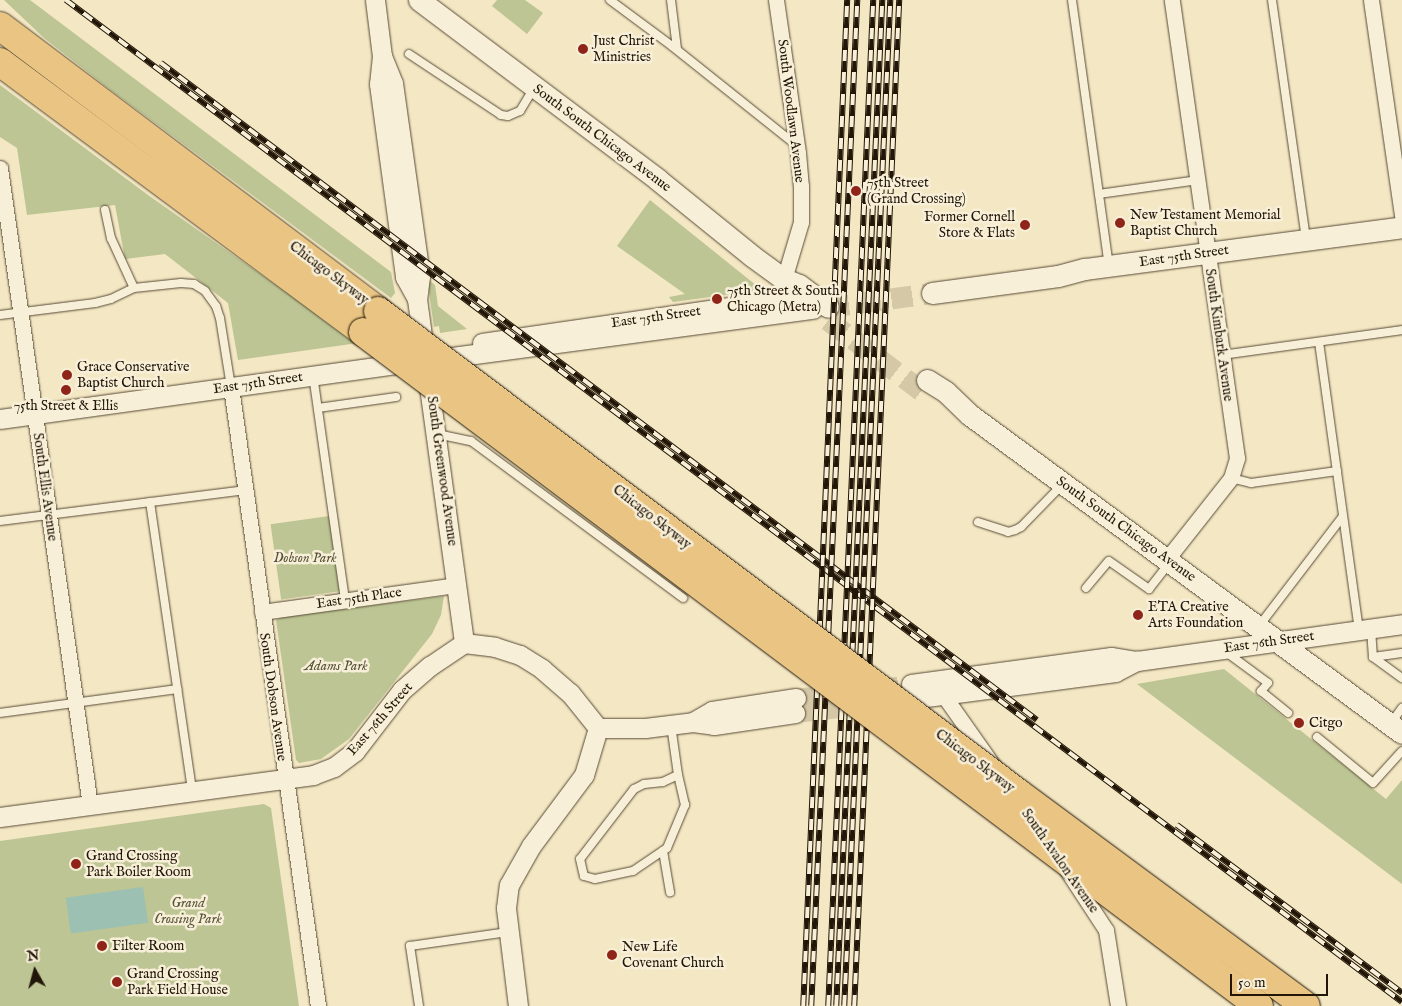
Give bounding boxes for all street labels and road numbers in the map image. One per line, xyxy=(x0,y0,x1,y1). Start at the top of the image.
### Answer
street label: South Woodlawn Avenue xyxy=(774,38,808,184)
street label: South South Chicago Avenue xyxy=(530,81,674,195)
street label: Chicago Skyway xyxy=(286,238,372,308)
street label: East 75th Street xyxy=(1138,241,1230,271)
street label: South Kimbark Avenue xyxy=(1201,268,1237,402)
street label: East 75th Street xyxy=(610,302,702,332)
street label: East 75th Street xyxy=(212,368,304,398)
street label: South Greenwood Avenue xyxy=(423,395,461,547)
street label: South Ellis Avenue xyxy=(29,432,61,542)
street label: South South Chicago Avenue xyxy=(1053,473,1199,585)
street label: Chicago Skyway xyxy=(609,481,695,553)
street label: East 75th Place xyxy=(315,584,403,612)
street label: East 76th Street xyxy=(1223,627,1315,657)
street label: South Dobson Avenue xyxy=(256,632,290,762)
street label: East 76th Street xyxy=(344,679,416,759)
street label: Chicago Skyway xyxy=(932,726,1018,796)
street label: South Avalon Avenue xyxy=(1018,806,1102,916)

